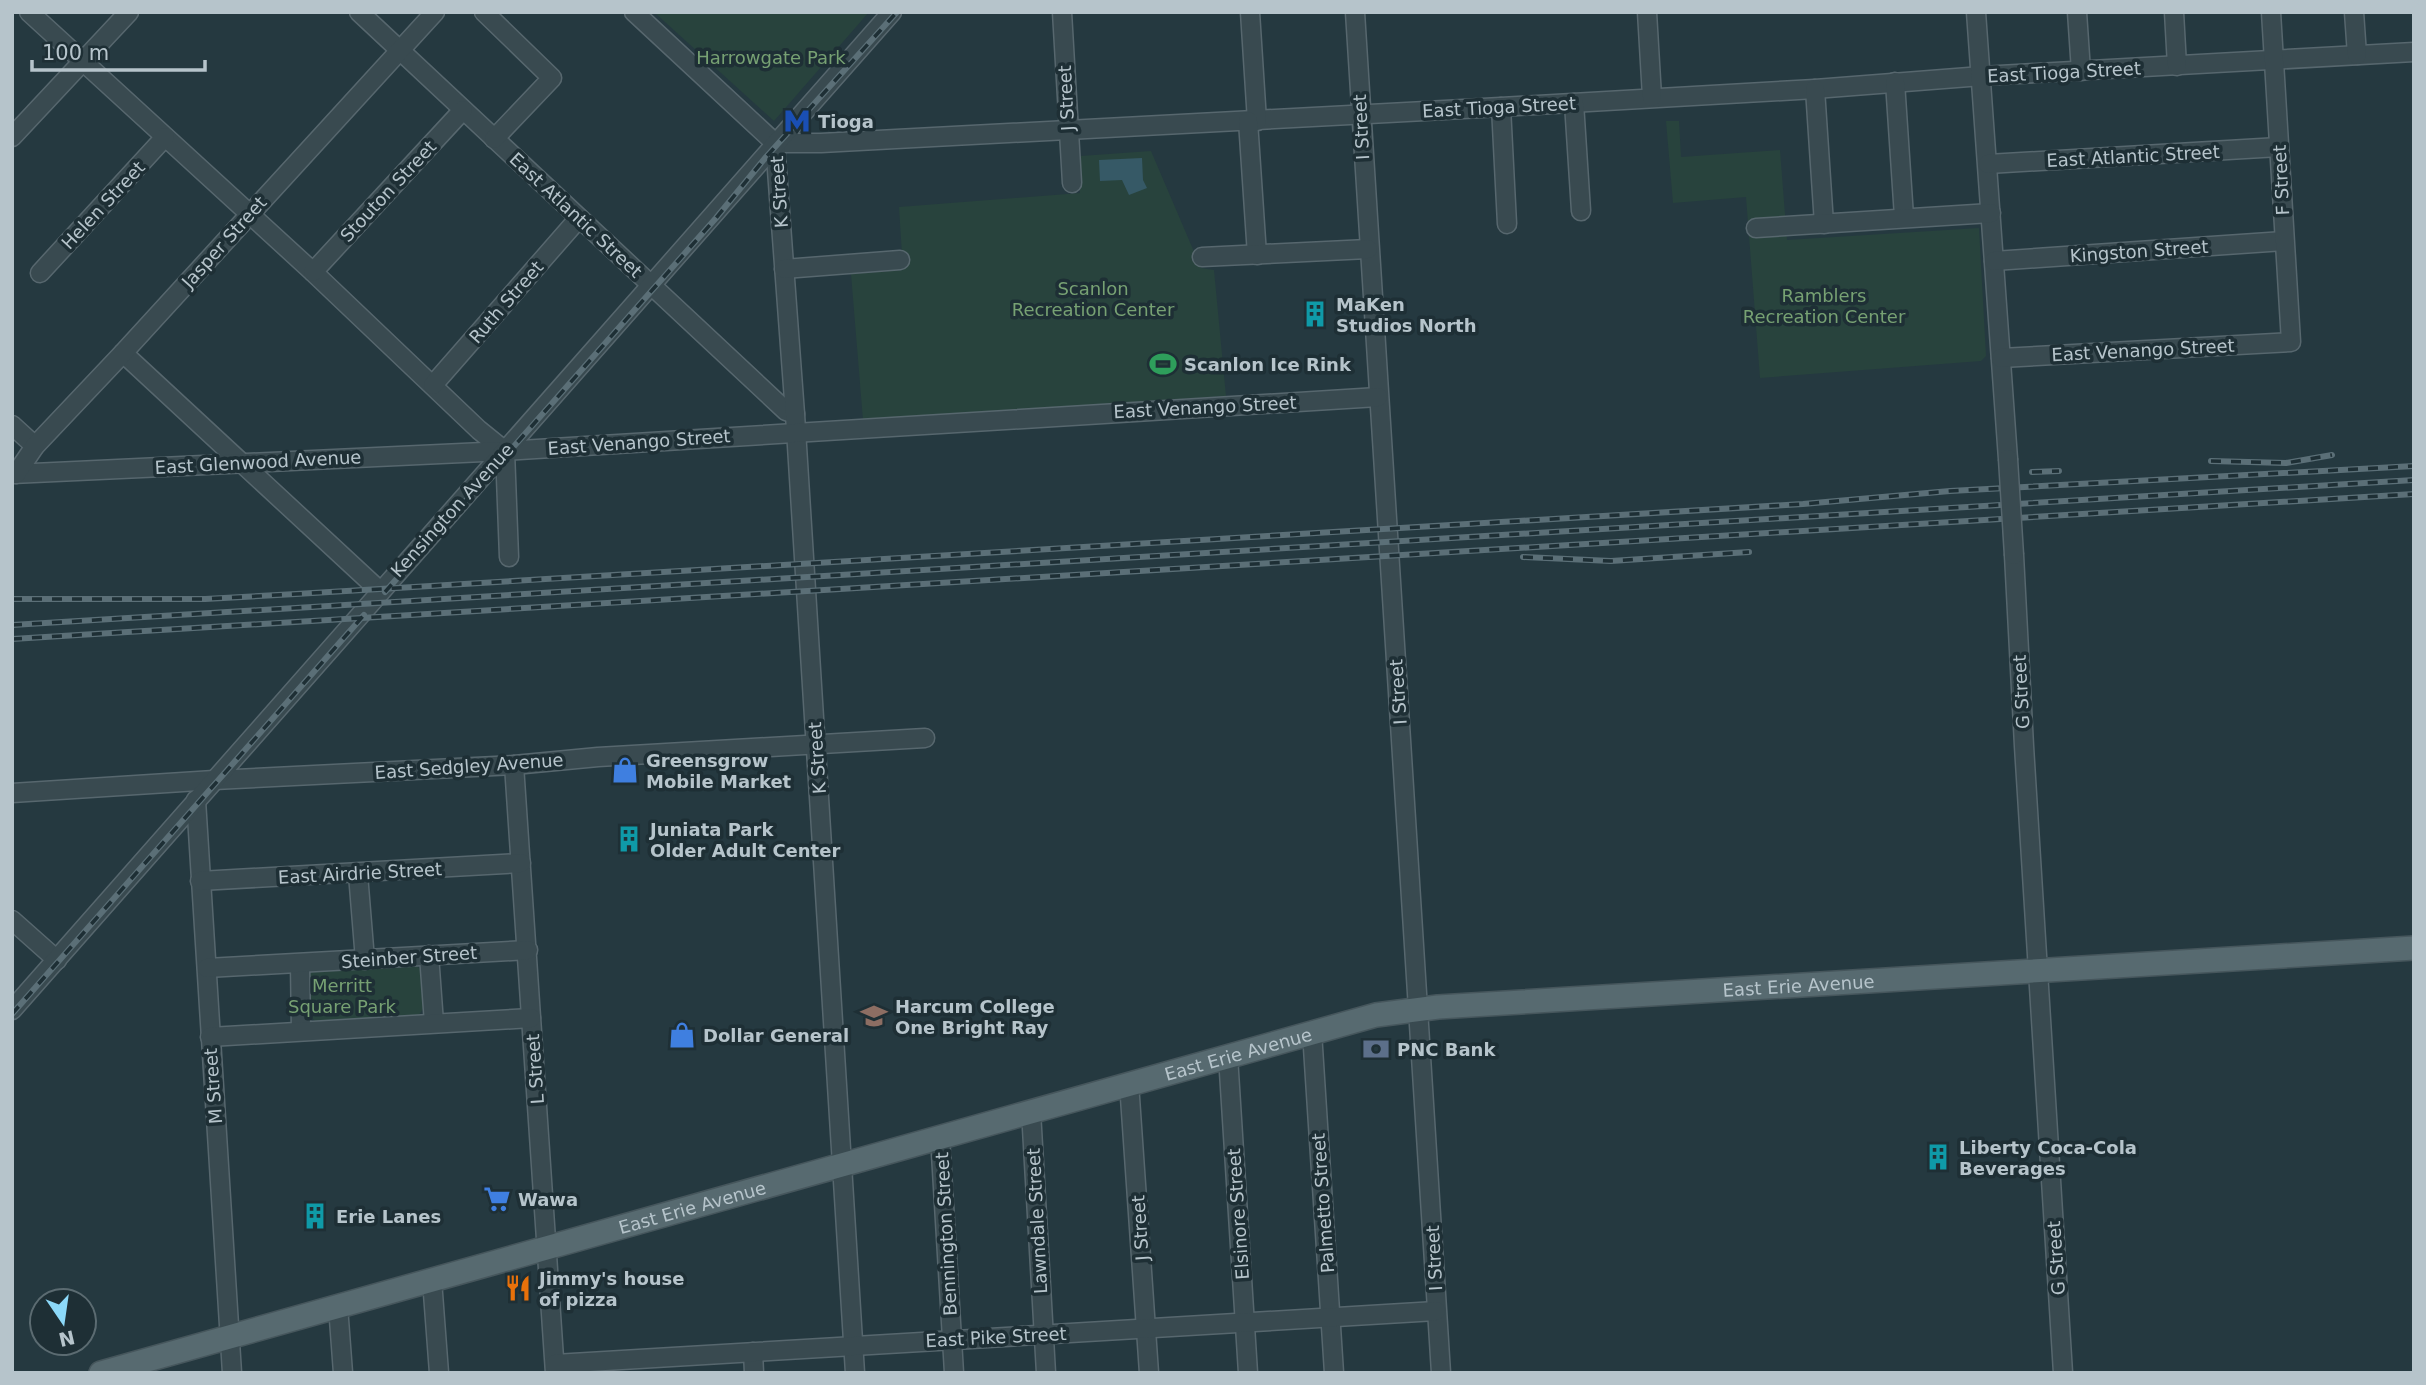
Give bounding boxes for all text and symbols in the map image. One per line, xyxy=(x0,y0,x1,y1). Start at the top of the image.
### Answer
scale bar xyxy=(32,28,205,72)
text: 100 m xyxy=(42,41,109,65)
park label: Harrowgate Park xyxy=(696,47,846,68)
street label: East Tioga Street xyxy=(1987,57,2141,87)
street label: J Street xyxy=(1054,65,1078,132)
street label: East Tioga Street xyxy=(1422,92,1576,122)
street label: I Street xyxy=(1349,94,1373,160)
metro station icon: Tioga xyxy=(782,106,812,136)
place label: Tioga xyxy=(818,111,874,132)
street label: Stouton Street xyxy=(336,136,440,246)
street label: East Atlantic Street xyxy=(2046,141,2220,171)
street label: F Street xyxy=(2269,144,2293,216)
street label: East Atlantic Street xyxy=(505,148,647,282)
street label: K Street xyxy=(766,155,792,229)
street label: Helen Street xyxy=(57,157,149,253)
street label: Jasper Street xyxy=(177,192,271,293)
street label: Kingston Street xyxy=(2069,236,2209,266)
street label: Ruth Street xyxy=(465,257,547,347)
park label: Scanlon Recreation Center xyxy=(1012,278,1175,320)
park label: Ramblers Recreation Center xyxy=(1743,285,1906,327)
place label: MaKen Studios North xyxy=(1336,294,1477,336)
building icon: MaKen Studios North xyxy=(1300,299,1330,329)
street label: East Venango Street xyxy=(2051,335,2235,365)
sports icon: Scanlon Ice Rink xyxy=(1148,349,1178,379)
place label: Scanlon Ice Rink xyxy=(1184,354,1352,375)
street label: East Venango Street xyxy=(1113,392,1297,422)
street label: East Venango Street xyxy=(547,425,731,459)
street label: Kensington Avenue xyxy=(386,439,518,581)
street label: East Glenwood Avenue xyxy=(154,446,362,478)
street label: G Street xyxy=(2009,654,2033,730)
street label: I Street xyxy=(1385,658,1411,726)
street label: K Street xyxy=(804,721,830,795)
street label: East Sedgley Avenue xyxy=(374,749,564,783)
place label: Greensgrow Mobile Market xyxy=(646,750,792,792)
shop icon: Greensgrow Mobile Market xyxy=(610,755,640,785)
place label: Juniata Park Older Adult Center xyxy=(648,819,840,861)
building icon: Juniata Park Older Adult Center xyxy=(614,824,644,854)
street label: East Airdrie Street xyxy=(277,858,443,888)
street label: Steinber Street xyxy=(340,942,478,972)
street label: East Erie Avenue xyxy=(1722,970,1875,1000)
park label: Merritt Square Park xyxy=(288,975,397,1017)
place label: Harcum College One Bright Ray xyxy=(895,996,1055,1038)
school or university icon: Harcum College One Bright Ray xyxy=(859,1001,889,1031)
shop icon: Dollar General xyxy=(667,1020,697,1050)
street label: East Erie Avenue xyxy=(1162,1023,1314,1084)
place label: Dollar General xyxy=(703,1025,849,1046)
street label: L Street xyxy=(522,1033,548,1105)
bank icon: PNC Bank xyxy=(1361,1034,1391,1064)
place label: PNC Bank xyxy=(1397,1039,1496,1060)
street label: M Street xyxy=(200,1047,226,1125)
street label: Palmetto Street xyxy=(1308,1132,1338,1274)
place label: Liberty Coca-Cola Beverages xyxy=(1959,1137,2137,1179)
building icon: Liberty Coca-Cola Beverages xyxy=(1923,1142,1953,1172)
street label: Lawndale Street xyxy=(1023,1147,1051,1295)
street label: Elsinore Street xyxy=(1223,1148,1253,1280)
street label: Bennington Street xyxy=(931,1152,961,1316)
street label: East Erie Avenue xyxy=(616,1176,768,1238)
supermarket icon: Wawa xyxy=(482,1184,512,1214)
place label: Wawa xyxy=(518,1189,578,1210)
street label: J Street xyxy=(1127,1194,1153,1263)
building icon: Erie Lanes xyxy=(300,1201,330,1231)
place label: Erie Lanes xyxy=(336,1206,441,1227)
street label: G Street xyxy=(2043,1220,2069,1296)
street label: I Street xyxy=(1422,1225,1446,1291)
place label: Jimmy's house of pizza xyxy=(537,1268,685,1310)
restaurant icon: Jimmy's house of pizza xyxy=(503,1273,533,1303)
north arrow xyxy=(28,1287,98,1357)
street label: East Pike Street xyxy=(925,1323,1067,1351)
text: N xyxy=(57,1326,77,1351)

